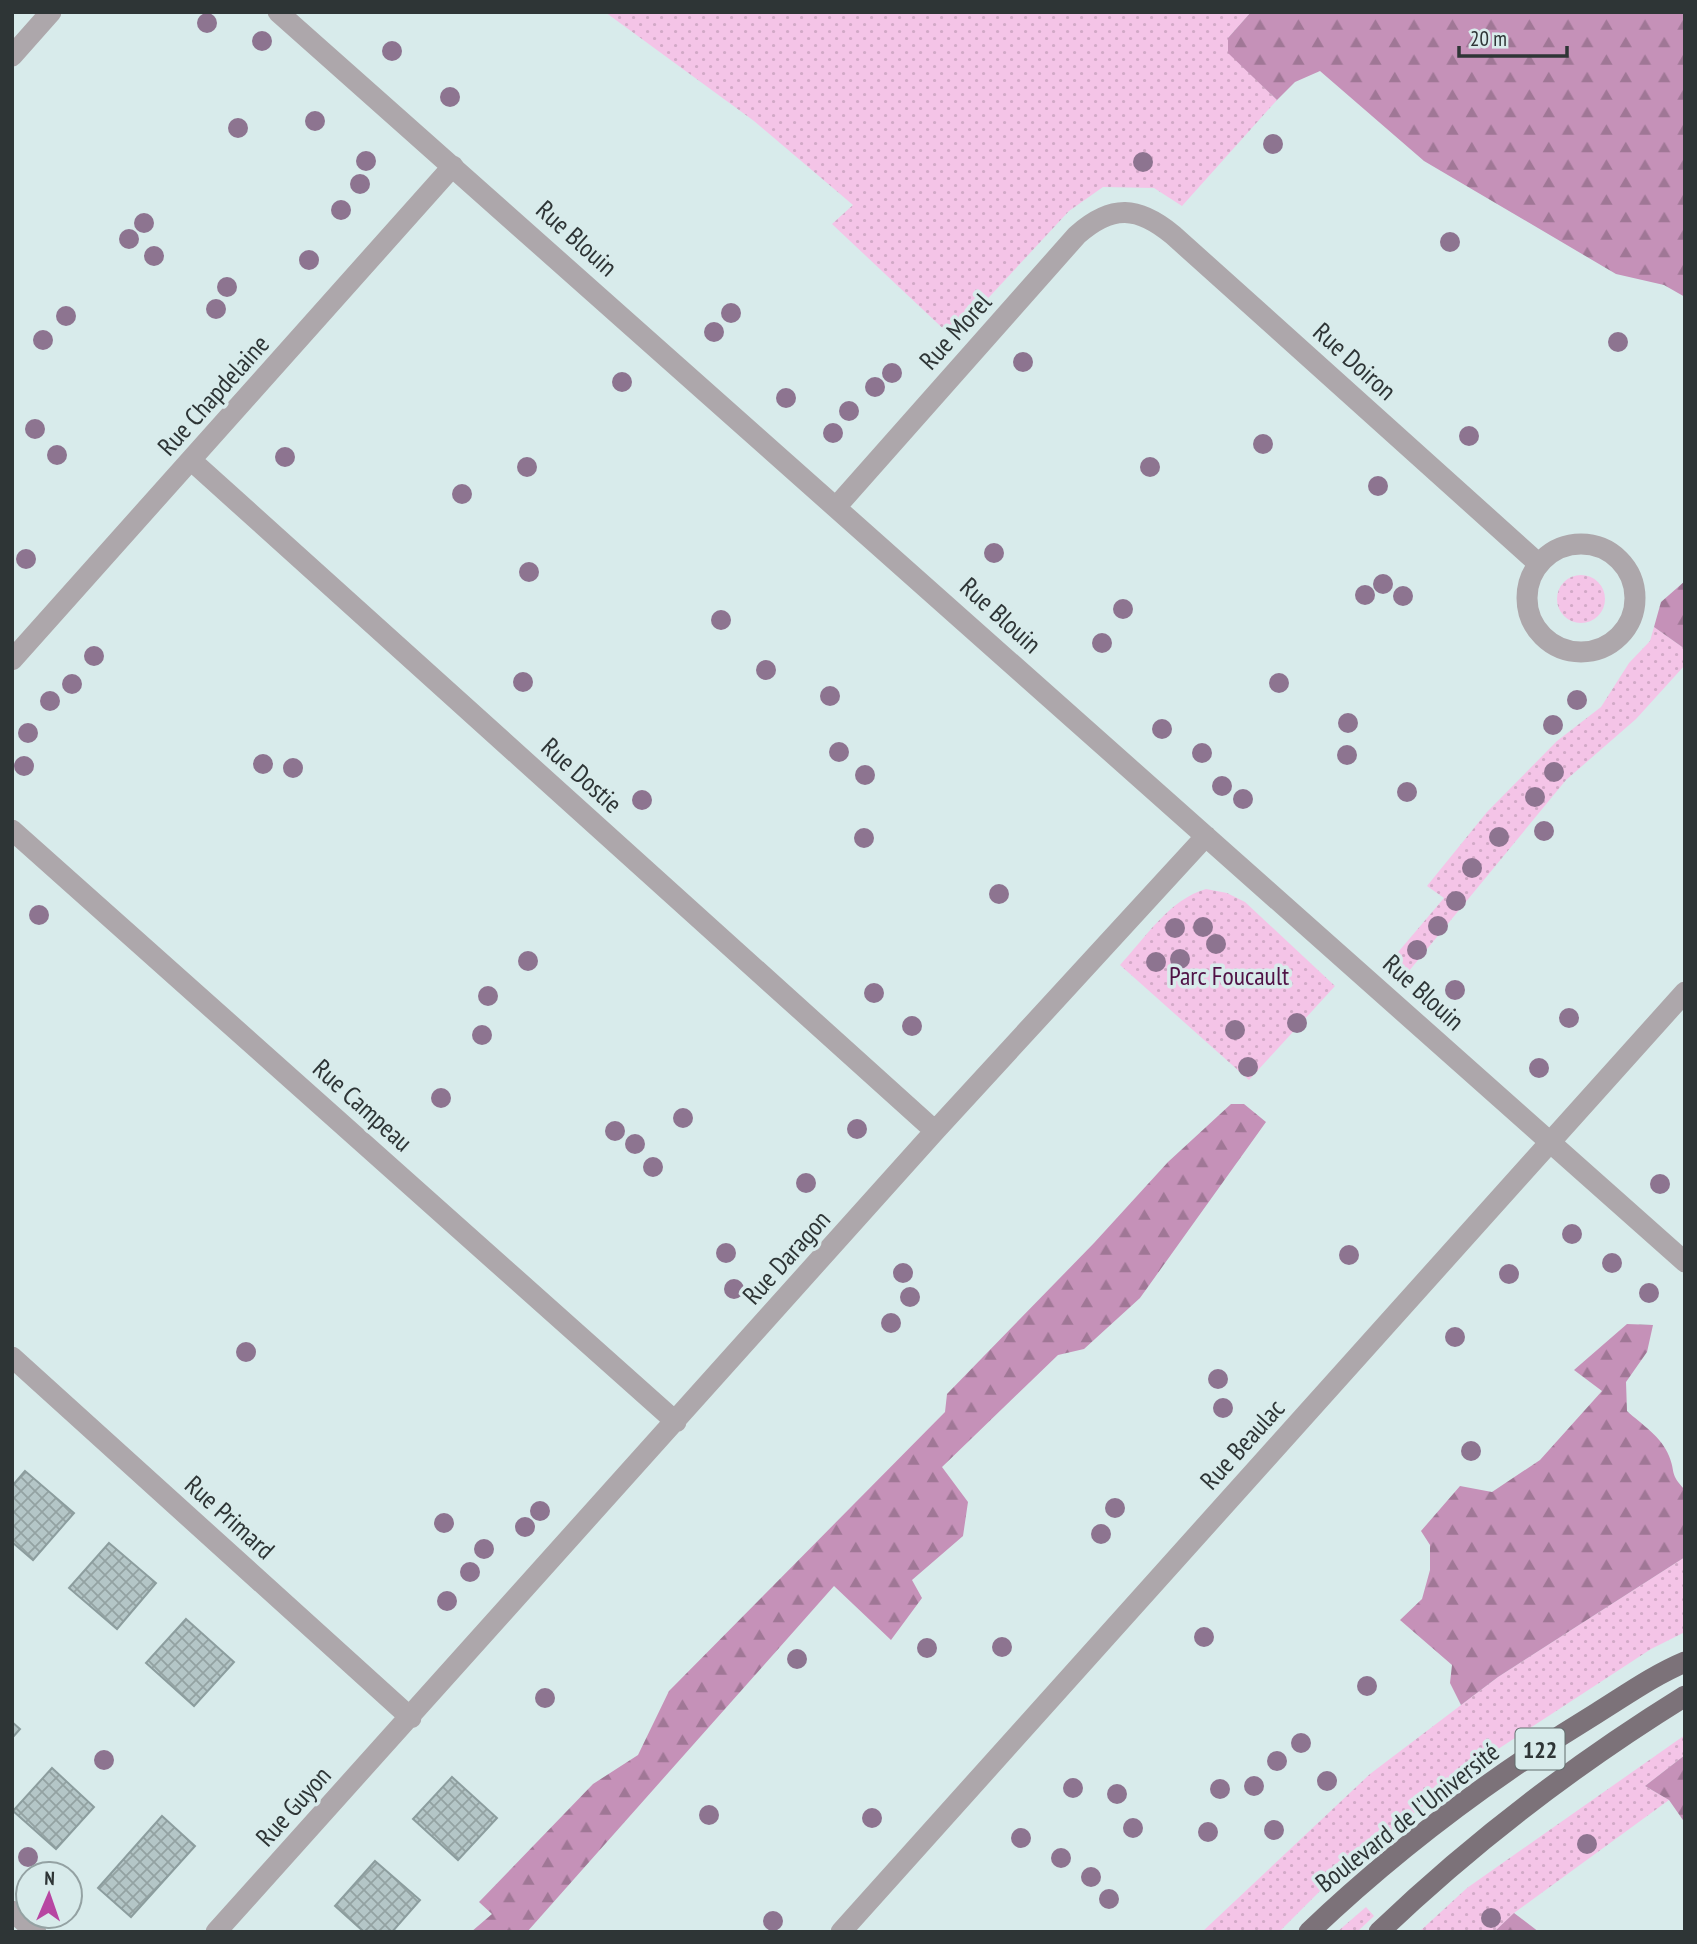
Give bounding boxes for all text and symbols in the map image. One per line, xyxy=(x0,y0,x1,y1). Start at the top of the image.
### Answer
scale bar xyxy=(1459,14,1568,58)
text: 20 m xyxy=(1470,25,1507,52)
street label: Rue Blouin xyxy=(530,193,624,283)
street label: Rue Morel xyxy=(912,286,998,376)
street label: Rue Doiron xyxy=(1307,315,1403,407)
street label: Rue Chapdelaine xyxy=(150,328,276,462)
street label: Rue Blouin xyxy=(954,570,1048,660)
street label: Rue Dostie xyxy=(535,730,629,820)
street label: Rue Blouin xyxy=(1377,947,1471,1037)
park label: Parc Foucault xyxy=(1169,959,1289,992)
street label: Rue Campeau xyxy=(306,1052,420,1158)
street label: Rue Daragon xyxy=(735,1203,837,1311)
street label: Rue Beaulac xyxy=(1193,1392,1291,1496)
street label: Rue Primard xyxy=(178,1468,282,1566)
road number: 122 xyxy=(1516,1728,1564,1770)
street label: Boulevard de l'Université xyxy=(1308,1735,1506,1899)
street label: Rue Guyon xyxy=(248,1759,338,1853)
north arrow xyxy=(14,1860,84,1930)
text: N xyxy=(44,1866,55,1890)

